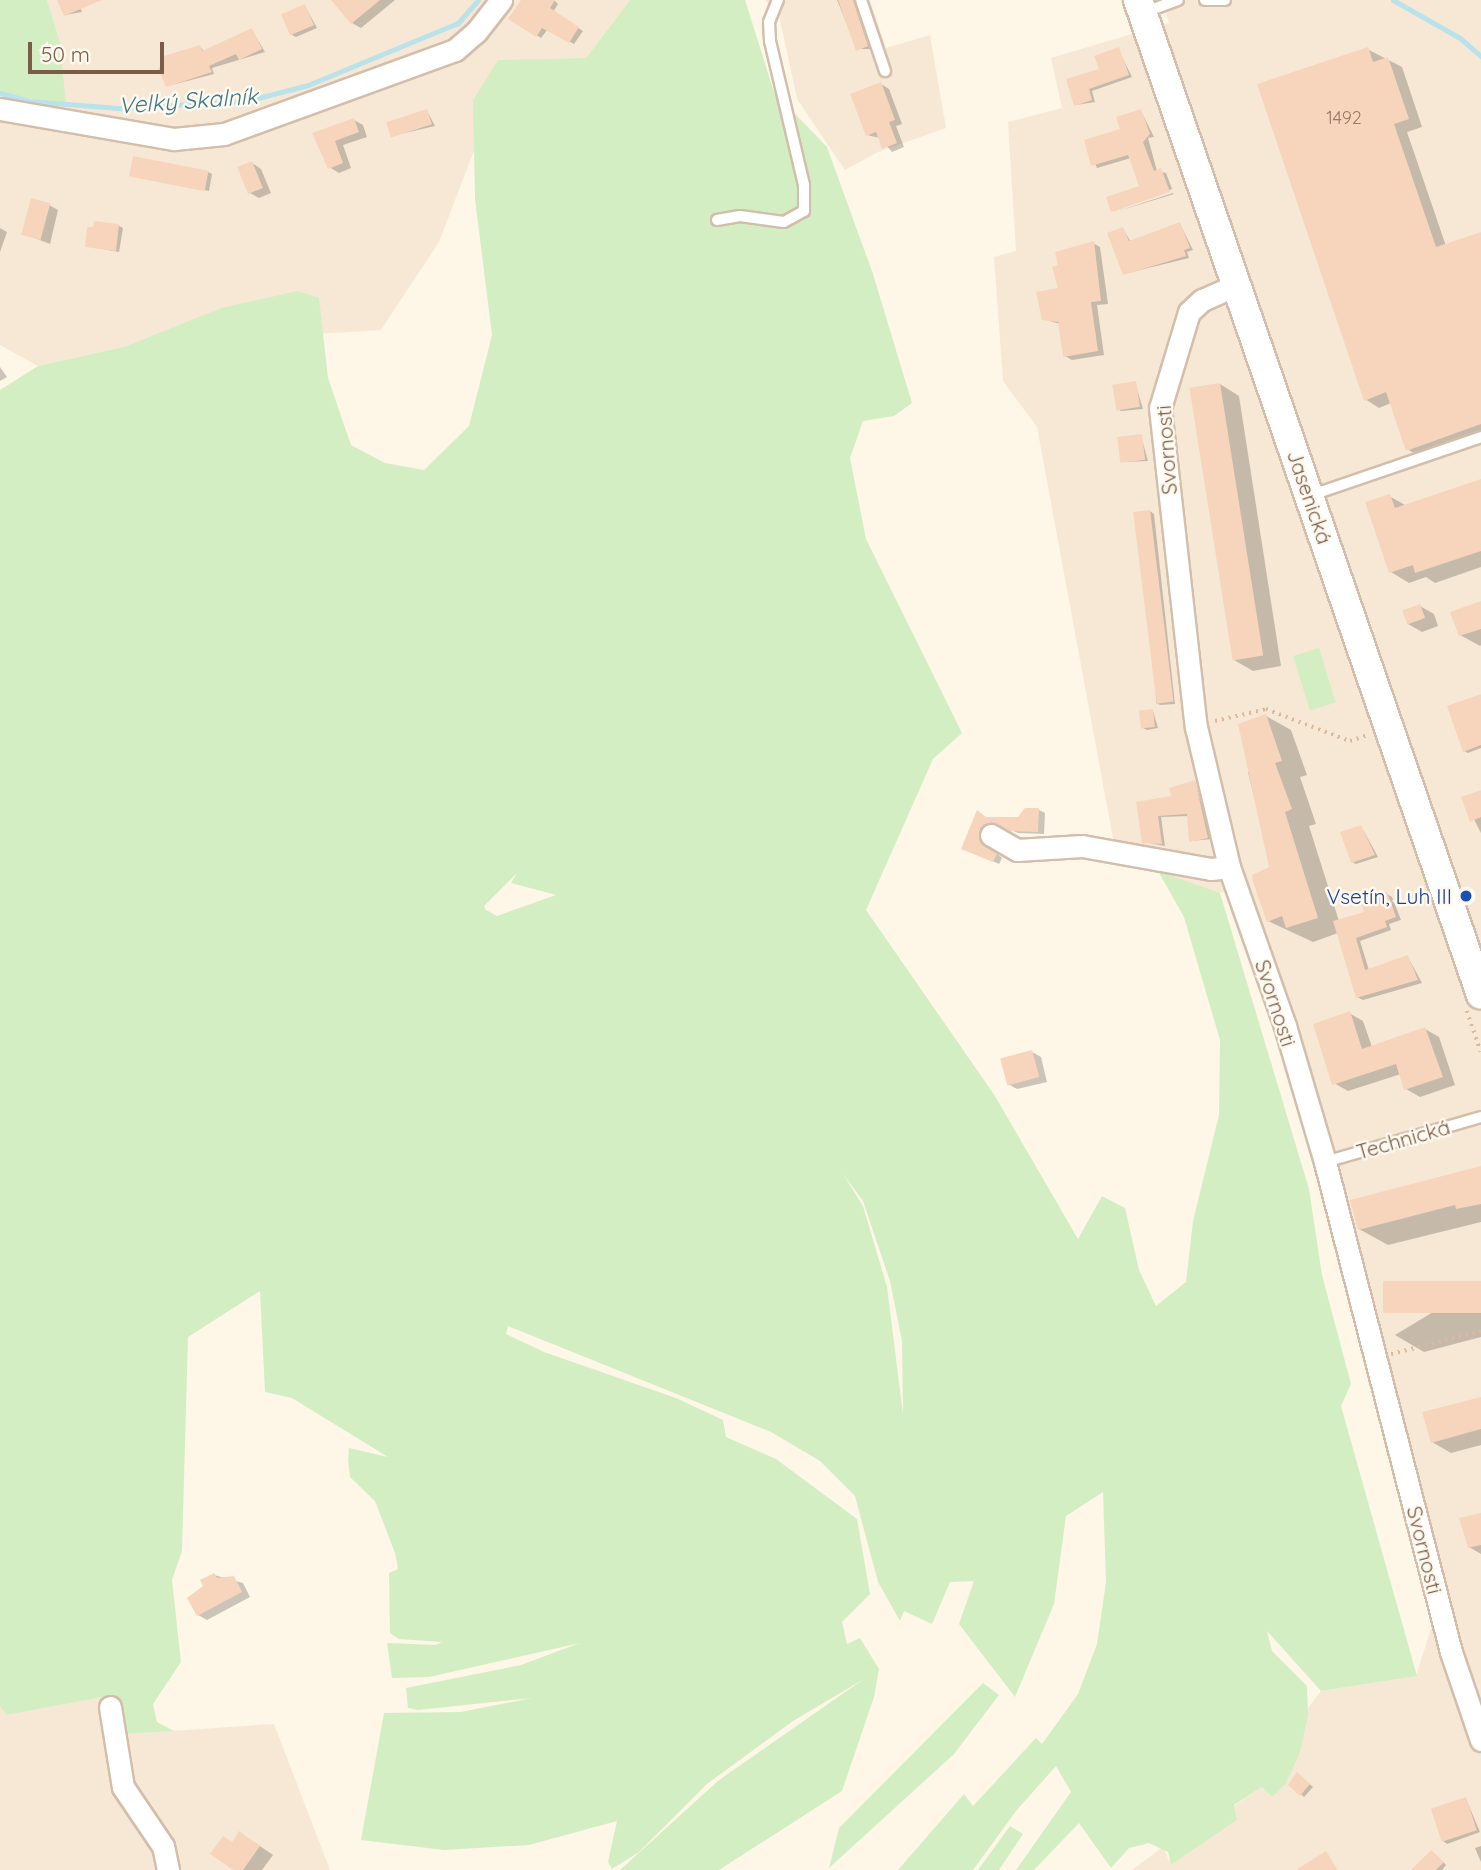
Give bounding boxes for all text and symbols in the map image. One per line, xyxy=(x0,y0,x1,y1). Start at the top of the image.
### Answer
scale bar xyxy=(32,28,168,72)
text: 50 m xyxy=(41,41,90,67)
water label: Velký Skalník xyxy=(117,82,259,120)
house number: 1492 xyxy=(1326,107,1362,129)
street label: Svornosti xyxy=(1150,404,1182,496)
street label: Jasenická xyxy=(1282,447,1338,547)
place label: Vsetín, Luh III xyxy=(1327,883,1452,909)
marker: Vsetín, Luh III xyxy=(1458,888,1474,904)
street label: Svornosti xyxy=(1250,956,1302,1050)
street label: Technická xyxy=(1353,1114,1453,1164)
street label: Svornosti xyxy=(1402,1503,1448,1597)

